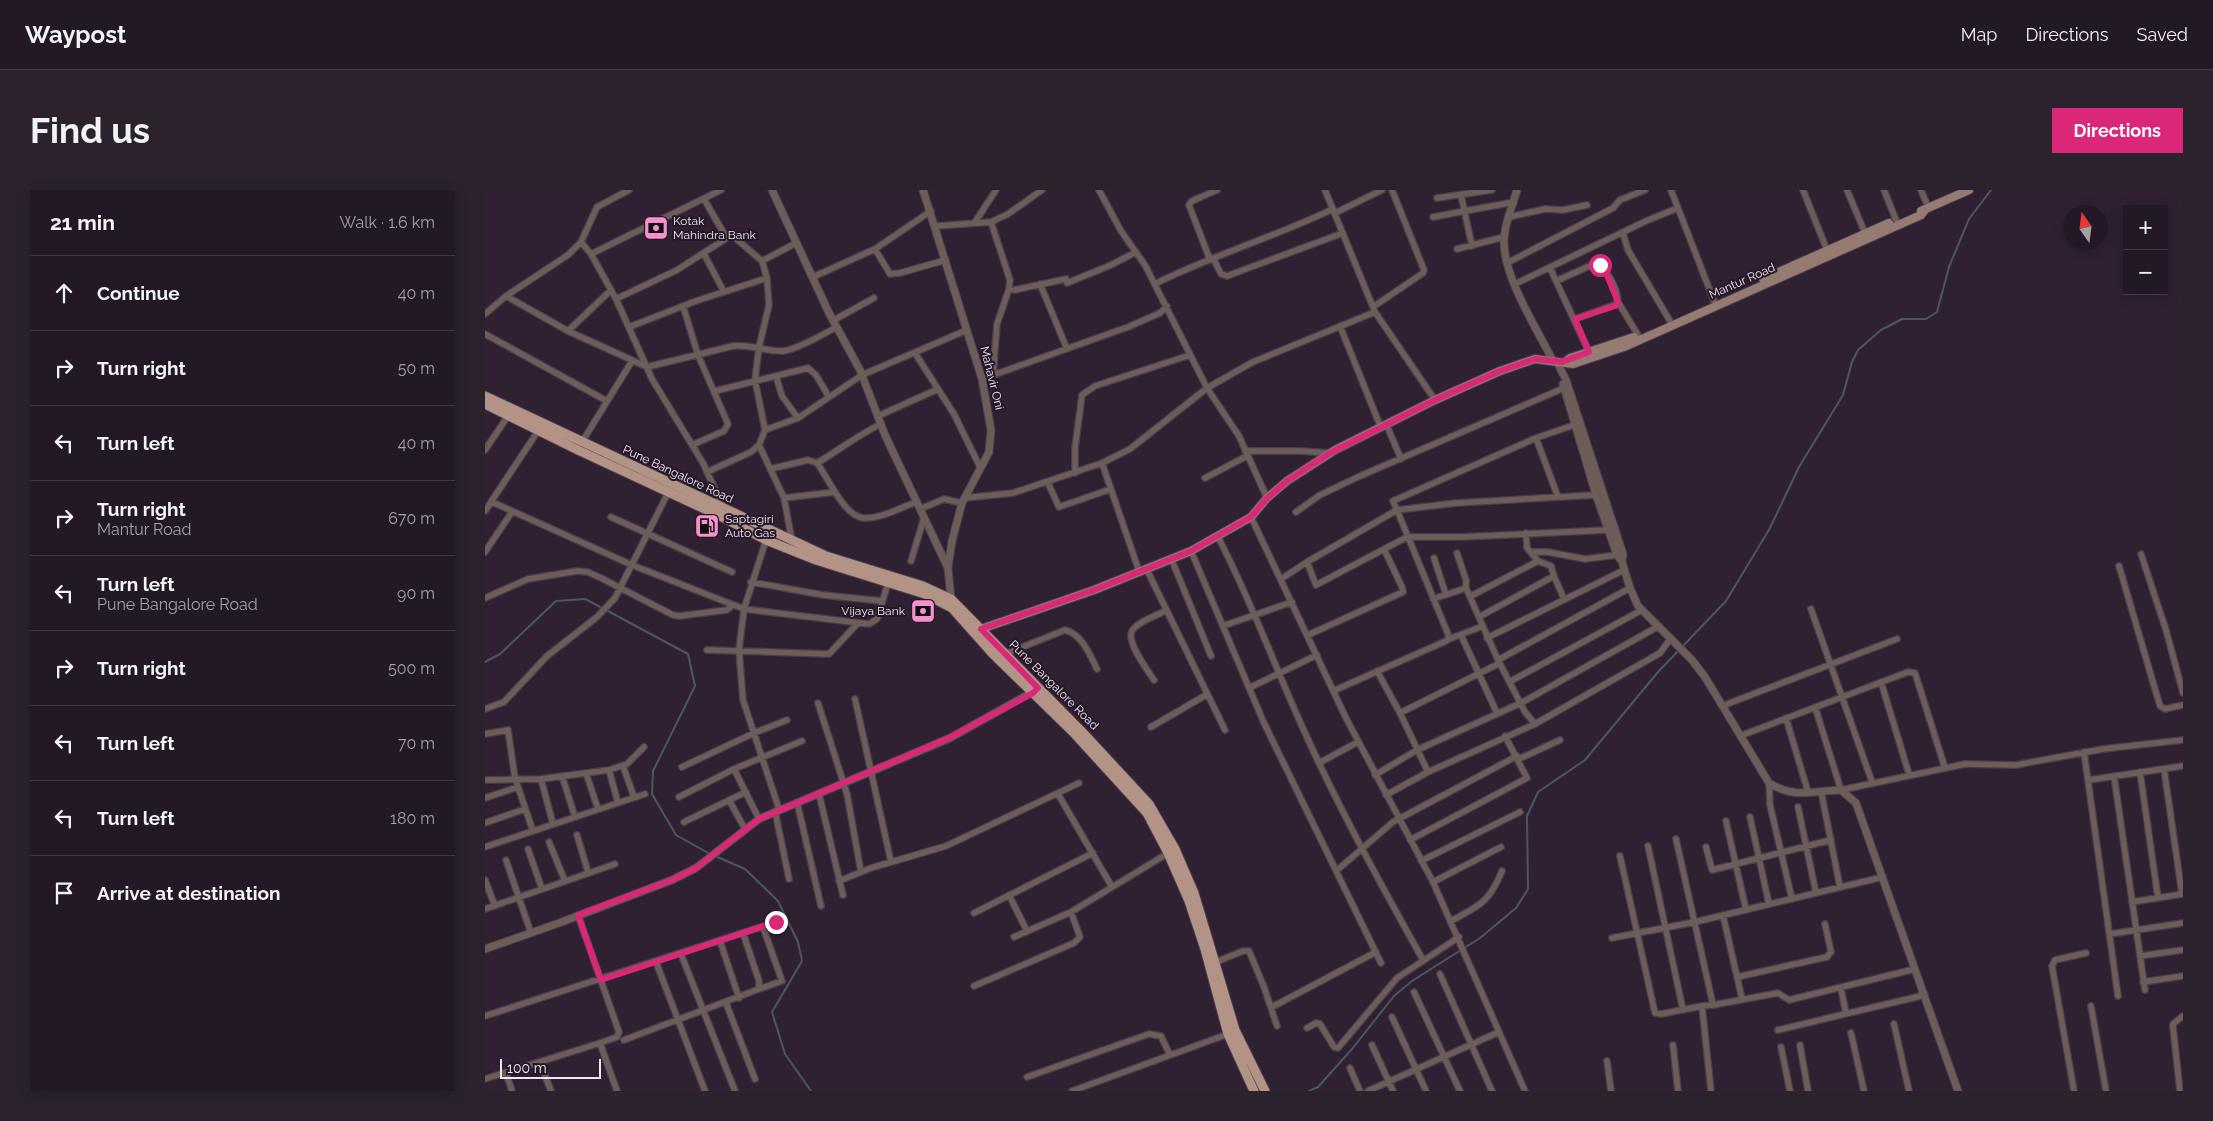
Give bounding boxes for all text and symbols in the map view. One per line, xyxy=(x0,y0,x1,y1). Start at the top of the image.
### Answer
text: Waypost xyxy=(25,20,126,49)
text: Map xyxy=(1961,24,1997,45)
text: Directions xyxy=(2025,24,2109,45)
text: Saved xyxy=(2137,24,2188,45)
button: Directions xyxy=(2052,108,2183,153)
text: Find us xyxy=(30,110,150,151)
north arrow xyxy=(2063,205,2108,250)
map controls xyxy=(2123,205,2168,295)
button: + xyxy=(2123,205,2168,250)
text: 21 min xyxy=(50,210,115,235)
text: Walk · 1.6 km xyxy=(340,213,435,232)
place label: Kotak Mahindra Bank xyxy=(673,214,756,242)
bank icon: Kotak Mahindra Bank xyxy=(643,215,669,241)
button: − xyxy=(2123,250,2168,295)
route start xyxy=(1589,254,1612,277)
street label: Mantur Road xyxy=(1707,260,1777,302)
icon: ahead xyxy=(50,279,78,307)
text: Continue xyxy=(97,282,180,304)
text: 40 m xyxy=(398,284,435,303)
street label: Mahavir Oni xyxy=(977,345,1007,411)
icon: right xyxy=(50,354,78,382)
text: Turn right xyxy=(97,357,186,379)
text: 50 m xyxy=(398,359,435,378)
icon: left xyxy=(50,429,78,457)
text: Turn left xyxy=(97,432,174,454)
text: 40 m xyxy=(398,434,435,453)
street label: Pune Bangalore Road xyxy=(620,442,736,506)
text: Turn right xyxy=(97,498,186,520)
icon: right xyxy=(50,504,78,532)
text: 670 m xyxy=(388,509,435,528)
place label: Saptagiri Auto Gas xyxy=(725,512,775,540)
fuel station icon: Saptagiri Auto Gas xyxy=(694,513,720,539)
text: Mantur Road xyxy=(97,520,192,539)
text: Turn left xyxy=(97,573,174,595)
icon: left xyxy=(50,579,78,607)
text: 90 m xyxy=(397,584,435,603)
text: Pune Bangalore Road xyxy=(97,595,258,614)
bank icon: Vijaya Bank xyxy=(910,598,936,624)
place label: Vijaya Bank xyxy=(841,604,906,618)
street label: Pune Bangalore Road xyxy=(1006,637,1102,733)
icon: right xyxy=(50,654,78,682)
text: Turn right xyxy=(97,657,186,679)
text: 500 m xyxy=(388,659,435,678)
icon: left xyxy=(50,729,78,757)
text: Turn left xyxy=(97,732,174,754)
text: 70 m xyxy=(398,734,435,753)
icon: left xyxy=(50,804,78,832)
text: Turn left xyxy=(97,807,174,829)
text: 180 m xyxy=(390,809,435,828)
icon: arrive xyxy=(50,879,78,907)
text: Arrive at destination xyxy=(97,882,281,904)
route end xyxy=(765,911,788,934)
scale bar xyxy=(500,1056,601,1079)
text: 100 m xyxy=(507,1060,547,1076)

